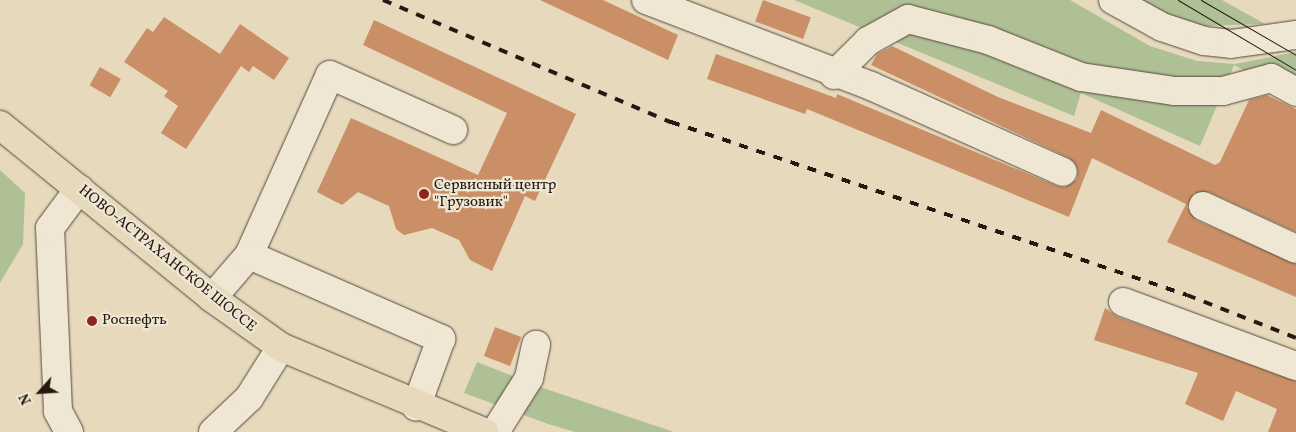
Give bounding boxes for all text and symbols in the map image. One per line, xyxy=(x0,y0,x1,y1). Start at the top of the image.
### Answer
place label: Сервисный центр "Грузовик" xyxy=(434,176,556,211)
street label: НОВО-АСТРАХАНСКОЕ ШОССЕ xyxy=(74,182,260,336)
marker: Сервисный центр "Грузовик" xyxy=(418,188,430,200)
place label: Роснефть xyxy=(102,312,167,330)
marker: Роснефть xyxy=(86,315,98,327)
north arrow xyxy=(15,367,65,417)
text: N xyxy=(15,390,37,408)

